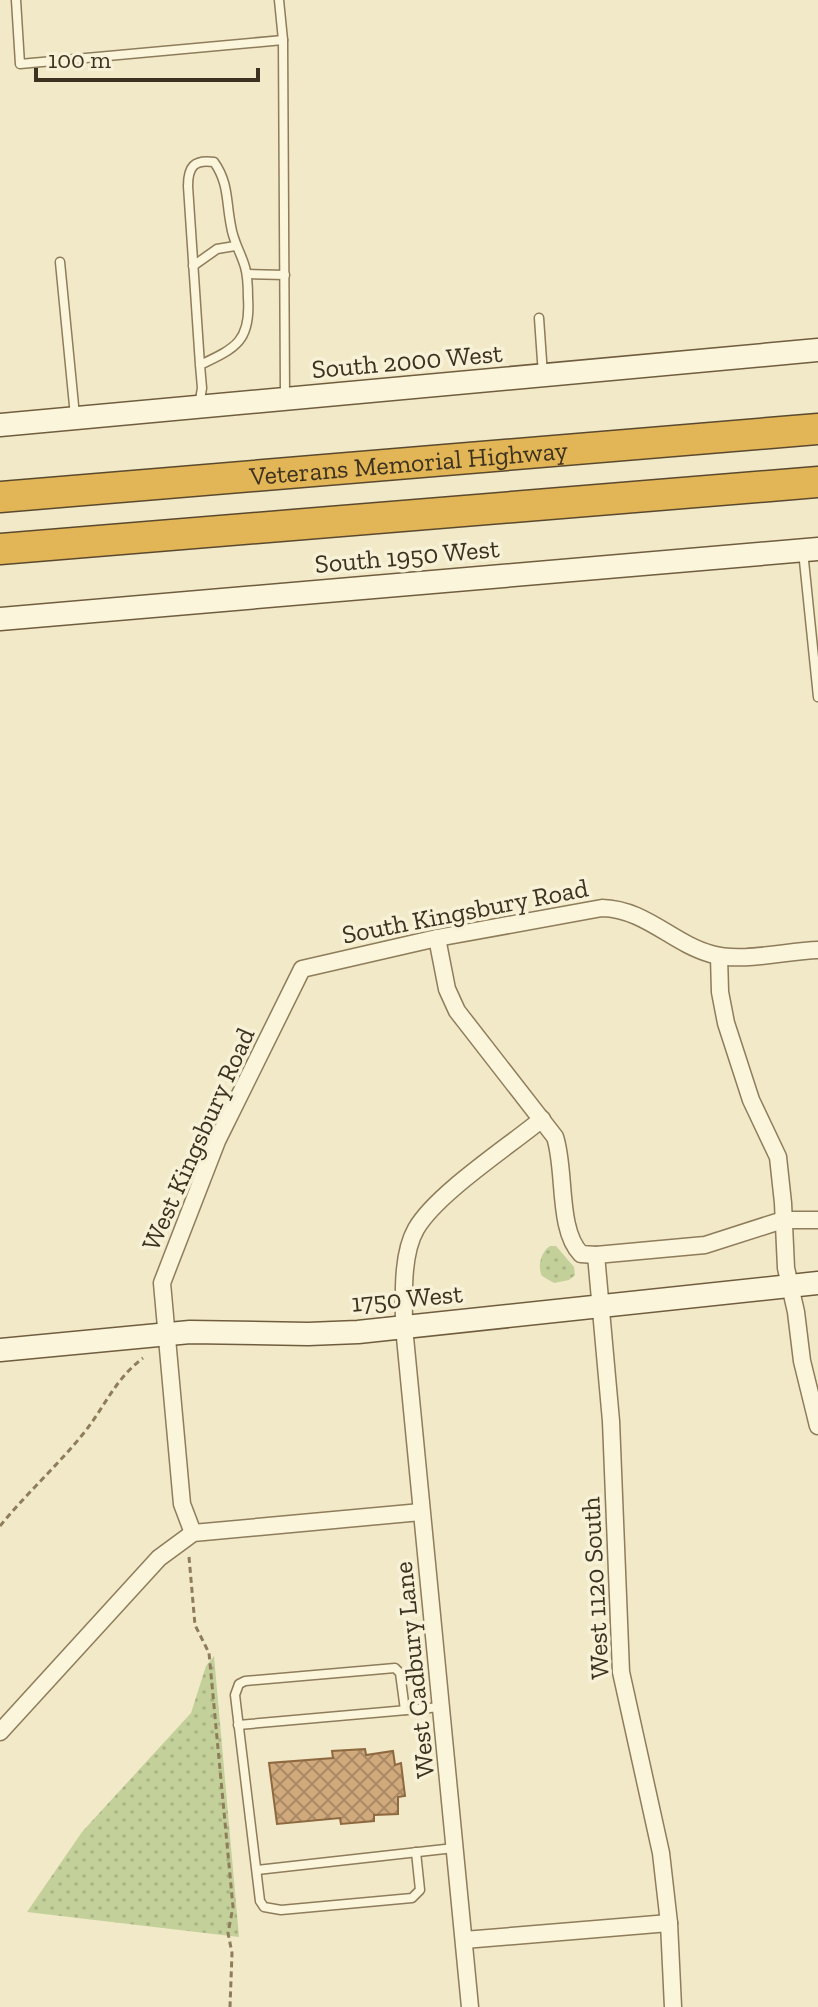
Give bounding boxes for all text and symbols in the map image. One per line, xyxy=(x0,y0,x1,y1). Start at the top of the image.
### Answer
scale bar xyxy=(36,32,258,82)
text: 100 m xyxy=(48,45,111,74)
street label: South 2000 West xyxy=(310,337,504,385)
street label: Veterans Memorial Highway xyxy=(247,434,570,492)
street label: South 1950 West xyxy=(313,532,501,580)
street label: South Kingsbury Road xyxy=(339,871,591,951)
street label: West Kingsbury Road xyxy=(134,1023,262,1255)
street label: 1750 West xyxy=(350,1277,464,1319)
street label: West 1120 South xyxy=(574,1496,616,1680)
street label: West Cadbury Lane xyxy=(387,1560,441,1780)

